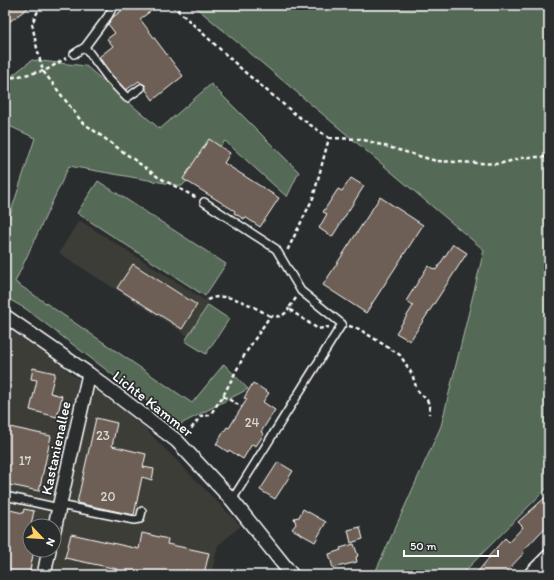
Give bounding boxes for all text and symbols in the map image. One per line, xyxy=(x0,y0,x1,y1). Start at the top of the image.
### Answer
street label: Lichte Kammer xyxy=(109,367,197,441)
street label: Kastanienallee xyxy=(37,400,75,496)
house number: 24 xyxy=(245,415,260,430)
house number: 23 xyxy=(96,428,110,443)
house number: 17 xyxy=(19,453,32,468)
house number: 20 xyxy=(101,489,115,504)
north arrow xyxy=(22,518,62,558)
scale bar xyxy=(404,532,498,558)
text: N xyxy=(43,536,58,548)
text: 50 m xyxy=(410,539,436,553)

